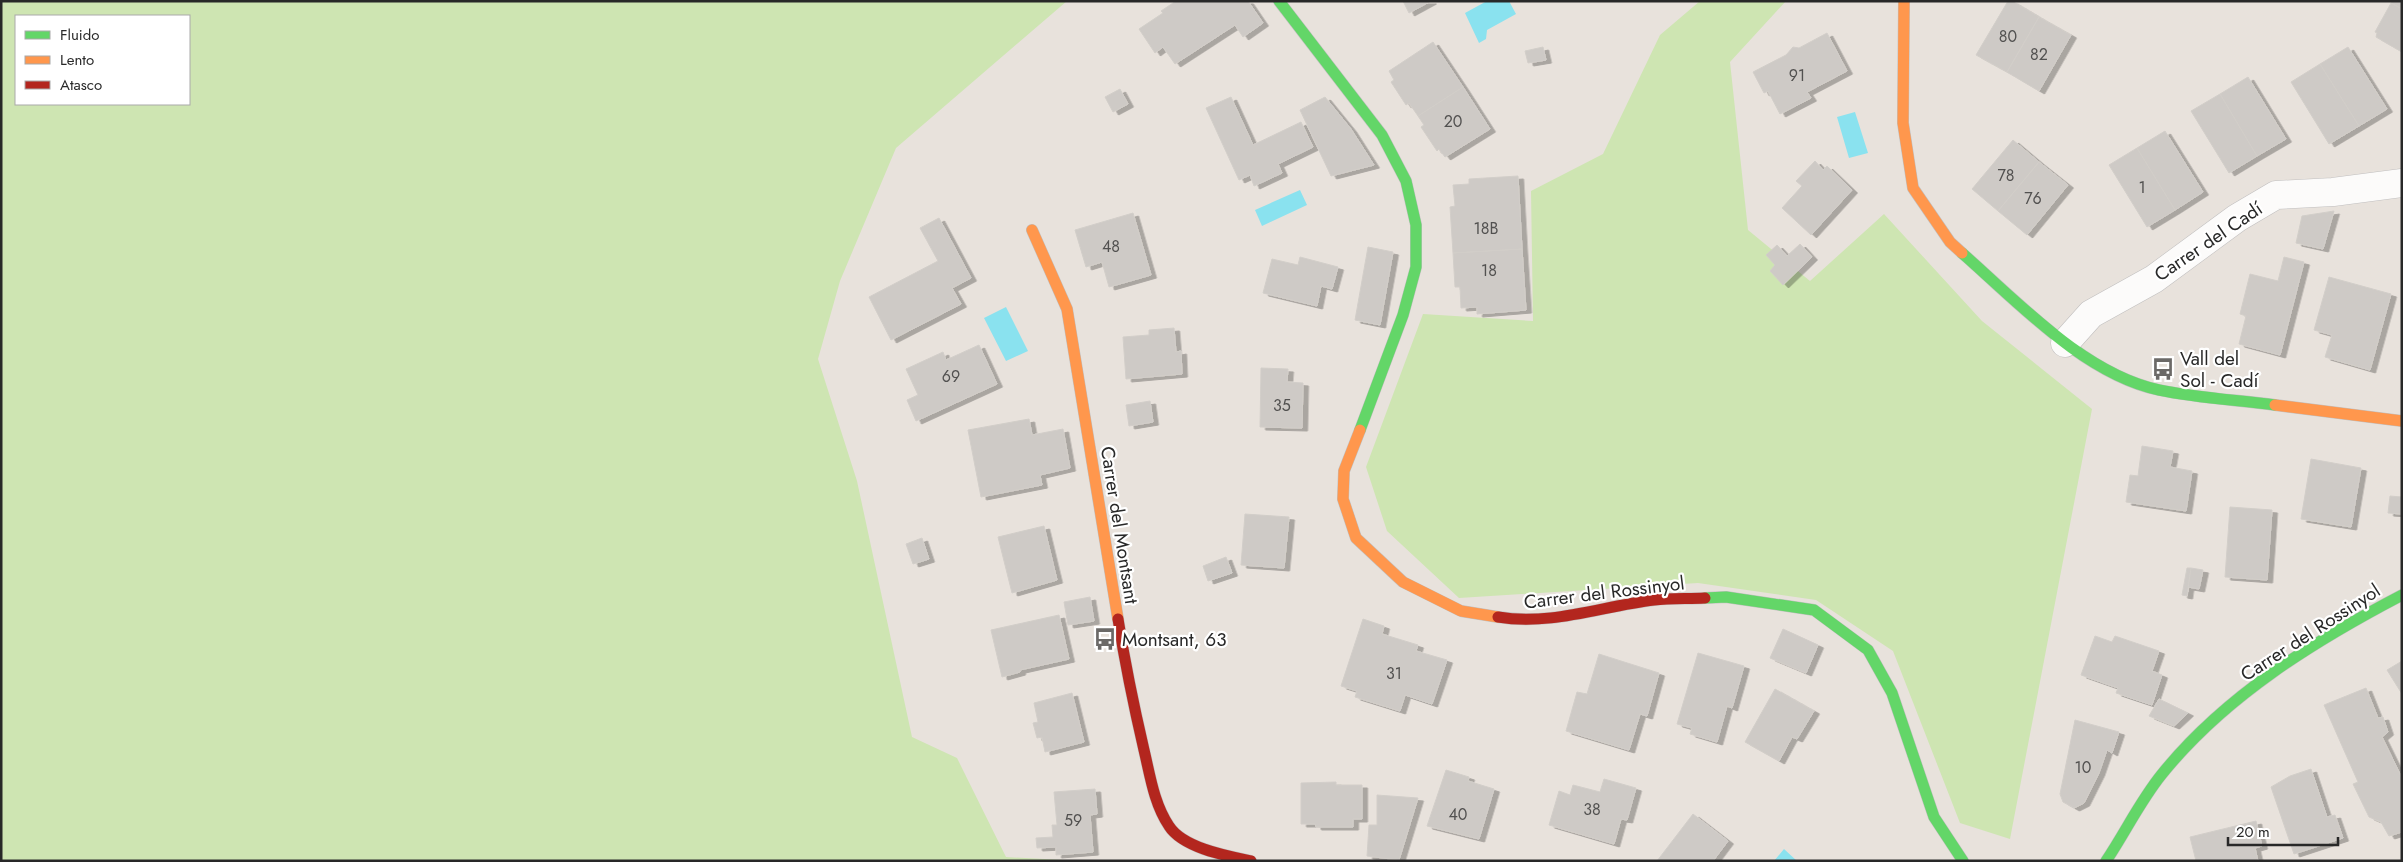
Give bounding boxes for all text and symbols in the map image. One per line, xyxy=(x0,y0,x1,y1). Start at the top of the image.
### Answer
legend xyxy=(15,15,190,105)
text: Fluido xyxy=(60,24,99,46)
house number: 80 xyxy=(1999,25,2017,48)
house number: 82 xyxy=(2030,43,2048,66)
text: Lento xyxy=(60,49,94,71)
house number: 91 xyxy=(1789,64,1805,87)
text: Atasco xyxy=(60,74,102,96)
house number: 20 xyxy=(1444,110,1462,133)
house number: 78 xyxy=(1997,164,2015,187)
house number: 1 xyxy=(2138,176,2146,199)
house number: 76 xyxy=(2024,187,2042,210)
street label: Carrer del Cadí xyxy=(2149,195,2269,288)
house number: 18B xyxy=(1474,217,1498,240)
house number: 48 xyxy=(1102,235,1120,258)
house number: 18 xyxy=(1481,259,1497,282)
place label: Vall del Sol - Cadí xyxy=(2180,345,2260,394)
bus stop icon: Vall del Sol - Cadí xyxy=(2150,356,2176,382)
house number: 69 xyxy=(942,365,960,388)
house number: 35 xyxy=(1273,394,1291,417)
street label: Carrer del Montsant xyxy=(1094,444,1145,606)
street label: Carrer del Rossinyol xyxy=(1522,569,1686,616)
street label: Carrer del Rossinyol xyxy=(2235,577,2385,688)
bus stop icon: Montsant, 63 xyxy=(1092,626,1118,652)
place label: Montsant, 63 xyxy=(1122,626,1227,653)
house number: 31 xyxy=(1386,662,1402,685)
house number: 10 xyxy=(2075,756,2091,779)
house number: 38 xyxy=(1583,798,1601,821)
house number: 40 xyxy=(1449,803,1467,826)
house number: 59 xyxy=(1064,809,1082,832)
scale bar xyxy=(2228,814,2338,846)
text: 20 m xyxy=(2236,821,2270,843)

